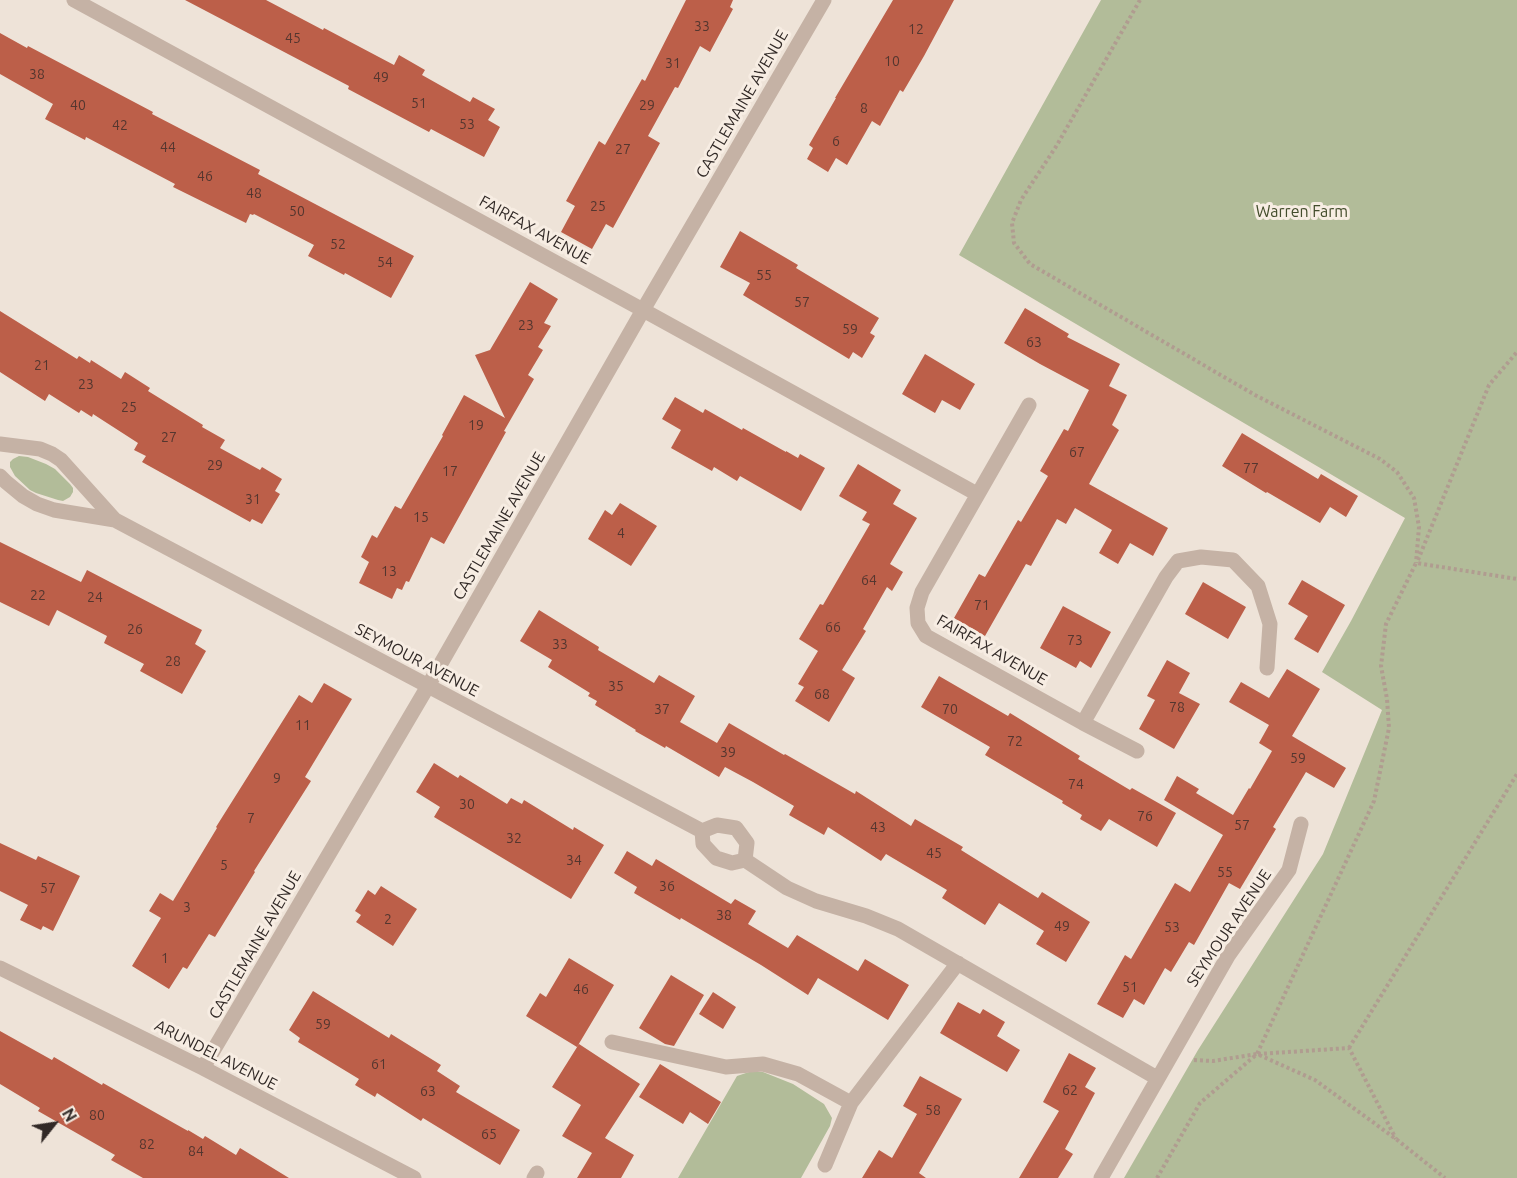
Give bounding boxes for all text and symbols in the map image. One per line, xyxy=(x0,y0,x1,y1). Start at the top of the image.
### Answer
house number: 33 xyxy=(694,18,710,34)
house number: 12 xyxy=(908,21,924,37)
street label: CASTLEMAINE AVENUE xyxy=(692,27,792,181)
house number: 45 xyxy=(285,30,301,46)
house number: 10 xyxy=(884,53,900,69)
house number: 31 xyxy=(665,55,681,71)
house number: 38 xyxy=(29,66,45,82)
house number: 49 xyxy=(373,69,389,85)
house number: 51 xyxy=(411,95,427,111)
house number: 40 xyxy=(70,97,86,113)
house number: 29 xyxy=(639,97,655,113)
house number: 8 xyxy=(860,100,868,116)
house number: 53 xyxy=(459,116,475,132)
house number: 42 xyxy=(112,117,128,133)
house number: 6 xyxy=(832,133,840,149)
house number: 44 xyxy=(160,139,176,155)
house number: 27 xyxy=(615,141,631,157)
house number: 46 xyxy=(197,168,213,184)
house number: 48 xyxy=(246,185,262,201)
street label: FAIRFAX AVENUE xyxy=(476,191,594,269)
house number: 25 xyxy=(590,198,606,214)
park label: Warren Farm xyxy=(1256,202,1348,222)
house number: 50 xyxy=(289,203,305,219)
house number: 52 xyxy=(330,236,346,252)
house number: 54 xyxy=(377,254,393,270)
house number: 55 xyxy=(756,267,772,283)
house number: 57 xyxy=(794,294,810,310)
house number: 23 xyxy=(518,317,534,333)
house number: 59 xyxy=(842,321,858,337)
house number: 63 xyxy=(1026,334,1042,350)
house number: 21 xyxy=(34,357,50,373)
house number: 23 xyxy=(78,376,94,392)
house number: 25 xyxy=(121,399,137,415)
house number: 19 xyxy=(468,417,484,433)
house number: 27 xyxy=(161,429,177,445)
house number: 67 xyxy=(1069,444,1085,460)
street label: CASTLEMAINE AVENUE xyxy=(449,449,549,603)
house number: 29 xyxy=(207,457,223,473)
house number: 77 xyxy=(1243,460,1259,476)
house number: 17 xyxy=(442,463,458,479)
house number: 31 xyxy=(245,491,261,507)
house number: 15 xyxy=(413,509,429,525)
house number: 4 xyxy=(617,525,625,541)
house number: 13 xyxy=(381,563,397,579)
house number: 64 xyxy=(861,572,877,588)
house number: 22 xyxy=(30,587,46,603)
house number: 24 xyxy=(87,589,103,605)
house number: 71 xyxy=(974,597,990,613)
street label: FAIRFAX AVENUE xyxy=(933,611,1051,689)
street label: SEYMOUR AVENUE xyxy=(352,619,482,701)
house number: 66 xyxy=(825,619,841,635)
house number: 26 xyxy=(127,621,143,637)
house number: 73 xyxy=(1067,632,1083,648)
house number: 33 xyxy=(552,636,568,652)
house number: 28 xyxy=(165,653,181,669)
house number: 35 xyxy=(608,678,624,694)
house number: 68 xyxy=(814,686,830,702)
house number: 78 xyxy=(1169,699,1185,715)
house number: 37 xyxy=(654,701,670,717)
house number: 70 xyxy=(942,701,958,717)
house number: 11 xyxy=(295,717,311,733)
house number: 72 xyxy=(1007,733,1023,749)
house number: 39 xyxy=(720,744,736,760)
house number: 59 xyxy=(1290,750,1306,766)
house number: 9 xyxy=(273,770,281,786)
house number: 74 xyxy=(1068,776,1084,792)
house number: 30 xyxy=(459,796,475,812)
house number: 76 xyxy=(1137,808,1153,824)
house number: 7 xyxy=(247,810,255,826)
house number: 57 xyxy=(1234,817,1250,833)
house number: 43 xyxy=(870,819,886,835)
house number: 32 xyxy=(506,830,522,846)
house number: 45 xyxy=(926,845,942,861)
house number: 34 xyxy=(566,852,582,868)
house number: 5 xyxy=(220,857,228,873)
house number: 55 xyxy=(1217,864,1233,880)
street label: SEYMOUR AVENUE xyxy=(1183,866,1275,990)
street label: CASTLEMAINE AVENUE xyxy=(205,868,305,1022)
house number: 36 xyxy=(659,878,675,894)
house number: 57 xyxy=(40,880,56,896)
house number: 3 xyxy=(183,899,191,915)
house number: 38 xyxy=(716,907,732,923)
house number: 2 xyxy=(384,911,392,927)
house number: 49 xyxy=(1054,918,1070,934)
house number: 53 xyxy=(1164,919,1180,935)
house number: 1 xyxy=(161,950,169,966)
house number: 51 xyxy=(1122,979,1138,995)
house number: 46 xyxy=(573,981,589,997)
street label: ARUNDEL AVENUE xyxy=(152,1016,280,1094)
house number: 59 xyxy=(315,1016,331,1032)
house number: 61 xyxy=(371,1056,387,1072)
house number: 62 xyxy=(1062,1082,1078,1098)
house number: 63 xyxy=(420,1083,436,1099)
north arrow xyxy=(24,1094,84,1154)
house number: 58 xyxy=(925,1102,941,1118)
text: N xyxy=(59,1105,80,1125)
house number: 80 xyxy=(89,1107,105,1123)
house number: 65 xyxy=(481,1126,497,1142)
house number: 82 xyxy=(139,1136,155,1152)
house number: 84 xyxy=(188,1143,204,1159)

